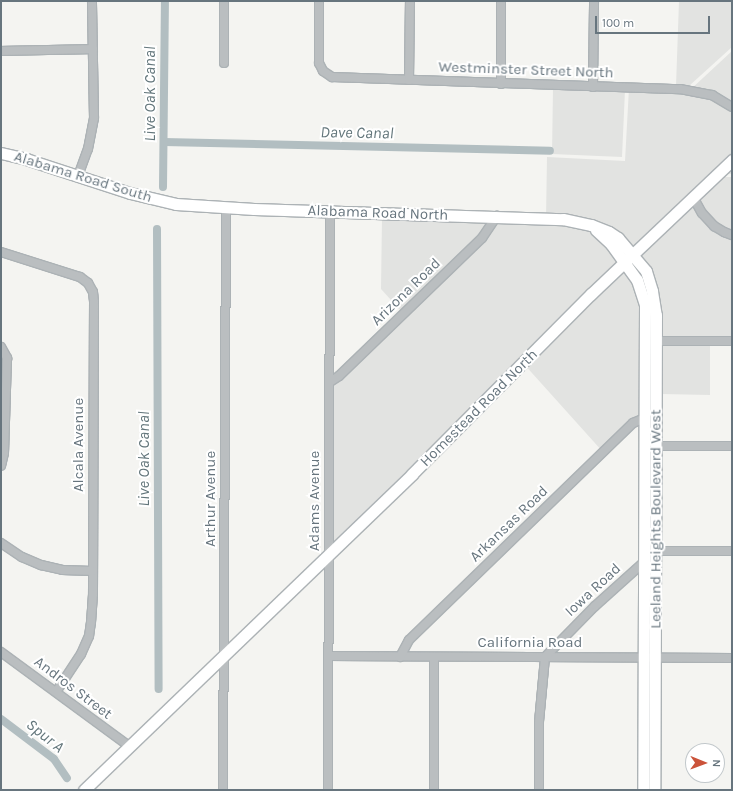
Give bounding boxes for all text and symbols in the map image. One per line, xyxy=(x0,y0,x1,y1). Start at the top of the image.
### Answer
scale bar xyxy=(597,8,712,34)
text: 100 m xyxy=(602,16,634,30)
water label: Live Oak Canal xyxy=(140,46,160,142)
street label: Westminster Street North xyxy=(438,58,614,82)
water label: Dave Canal xyxy=(320,123,394,143)
street label: Alabama Road South xyxy=(12,147,154,207)
street label: Alabama Road North xyxy=(307,202,449,224)
street label: Arizona Road xyxy=(368,255,444,329)
street label: Homestead Road North xyxy=(417,346,541,470)
street label: Alcala Avenue xyxy=(70,398,88,492)
street label: Leeland Heights Boulevard West xyxy=(647,409,665,629)
water label: Live Oak Canal xyxy=(134,411,154,507)
street label: Arthur Avenue xyxy=(202,451,220,547)
street label: Adams Avenue xyxy=(306,451,324,551)
street label: Arkansas Road xyxy=(466,482,552,566)
street label: Iowa Road xyxy=(561,560,625,620)
street label: California Road xyxy=(478,634,582,652)
street label: Andros Street xyxy=(31,653,115,723)
water label: Spur A xyxy=(22,715,68,757)
north arrow xyxy=(685,743,725,783)
text: N xyxy=(710,759,723,767)

